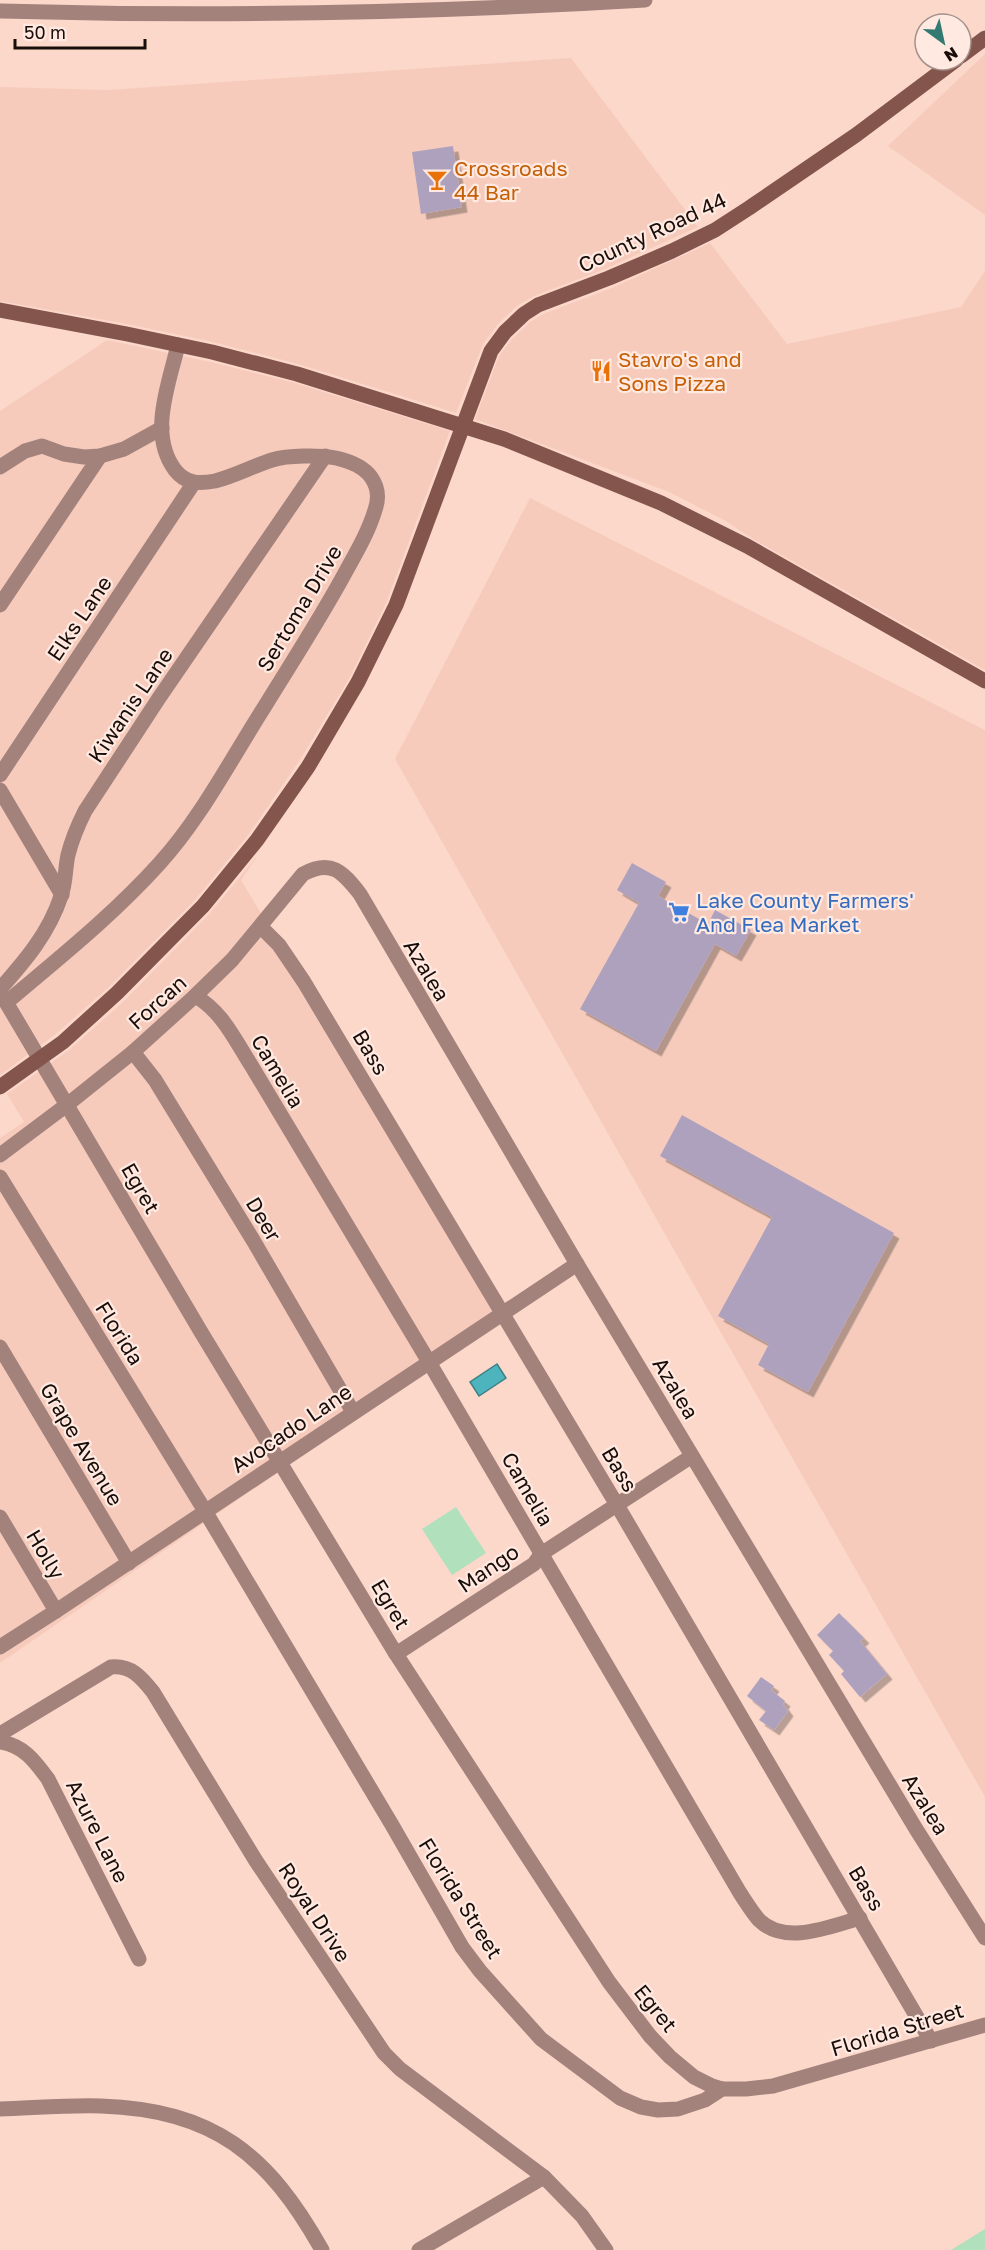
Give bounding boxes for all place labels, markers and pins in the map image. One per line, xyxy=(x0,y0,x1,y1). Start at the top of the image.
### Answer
place label: Crossroads 44 Bar xyxy=(454,155,568,205)
bar icon: Crossroads 44 Bar xyxy=(425,168,449,192)
place label: Stavro's and Sons Pizza xyxy=(618,346,742,396)
restaurant icon: Stavro's and Sons Pizza xyxy=(589,359,613,383)
place label: Lake County Farmers' And Flea Market xyxy=(696,887,914,937)
supermarket icon: Lake County Farmers' And Flea Market xyxy=(667,900,691,924)

